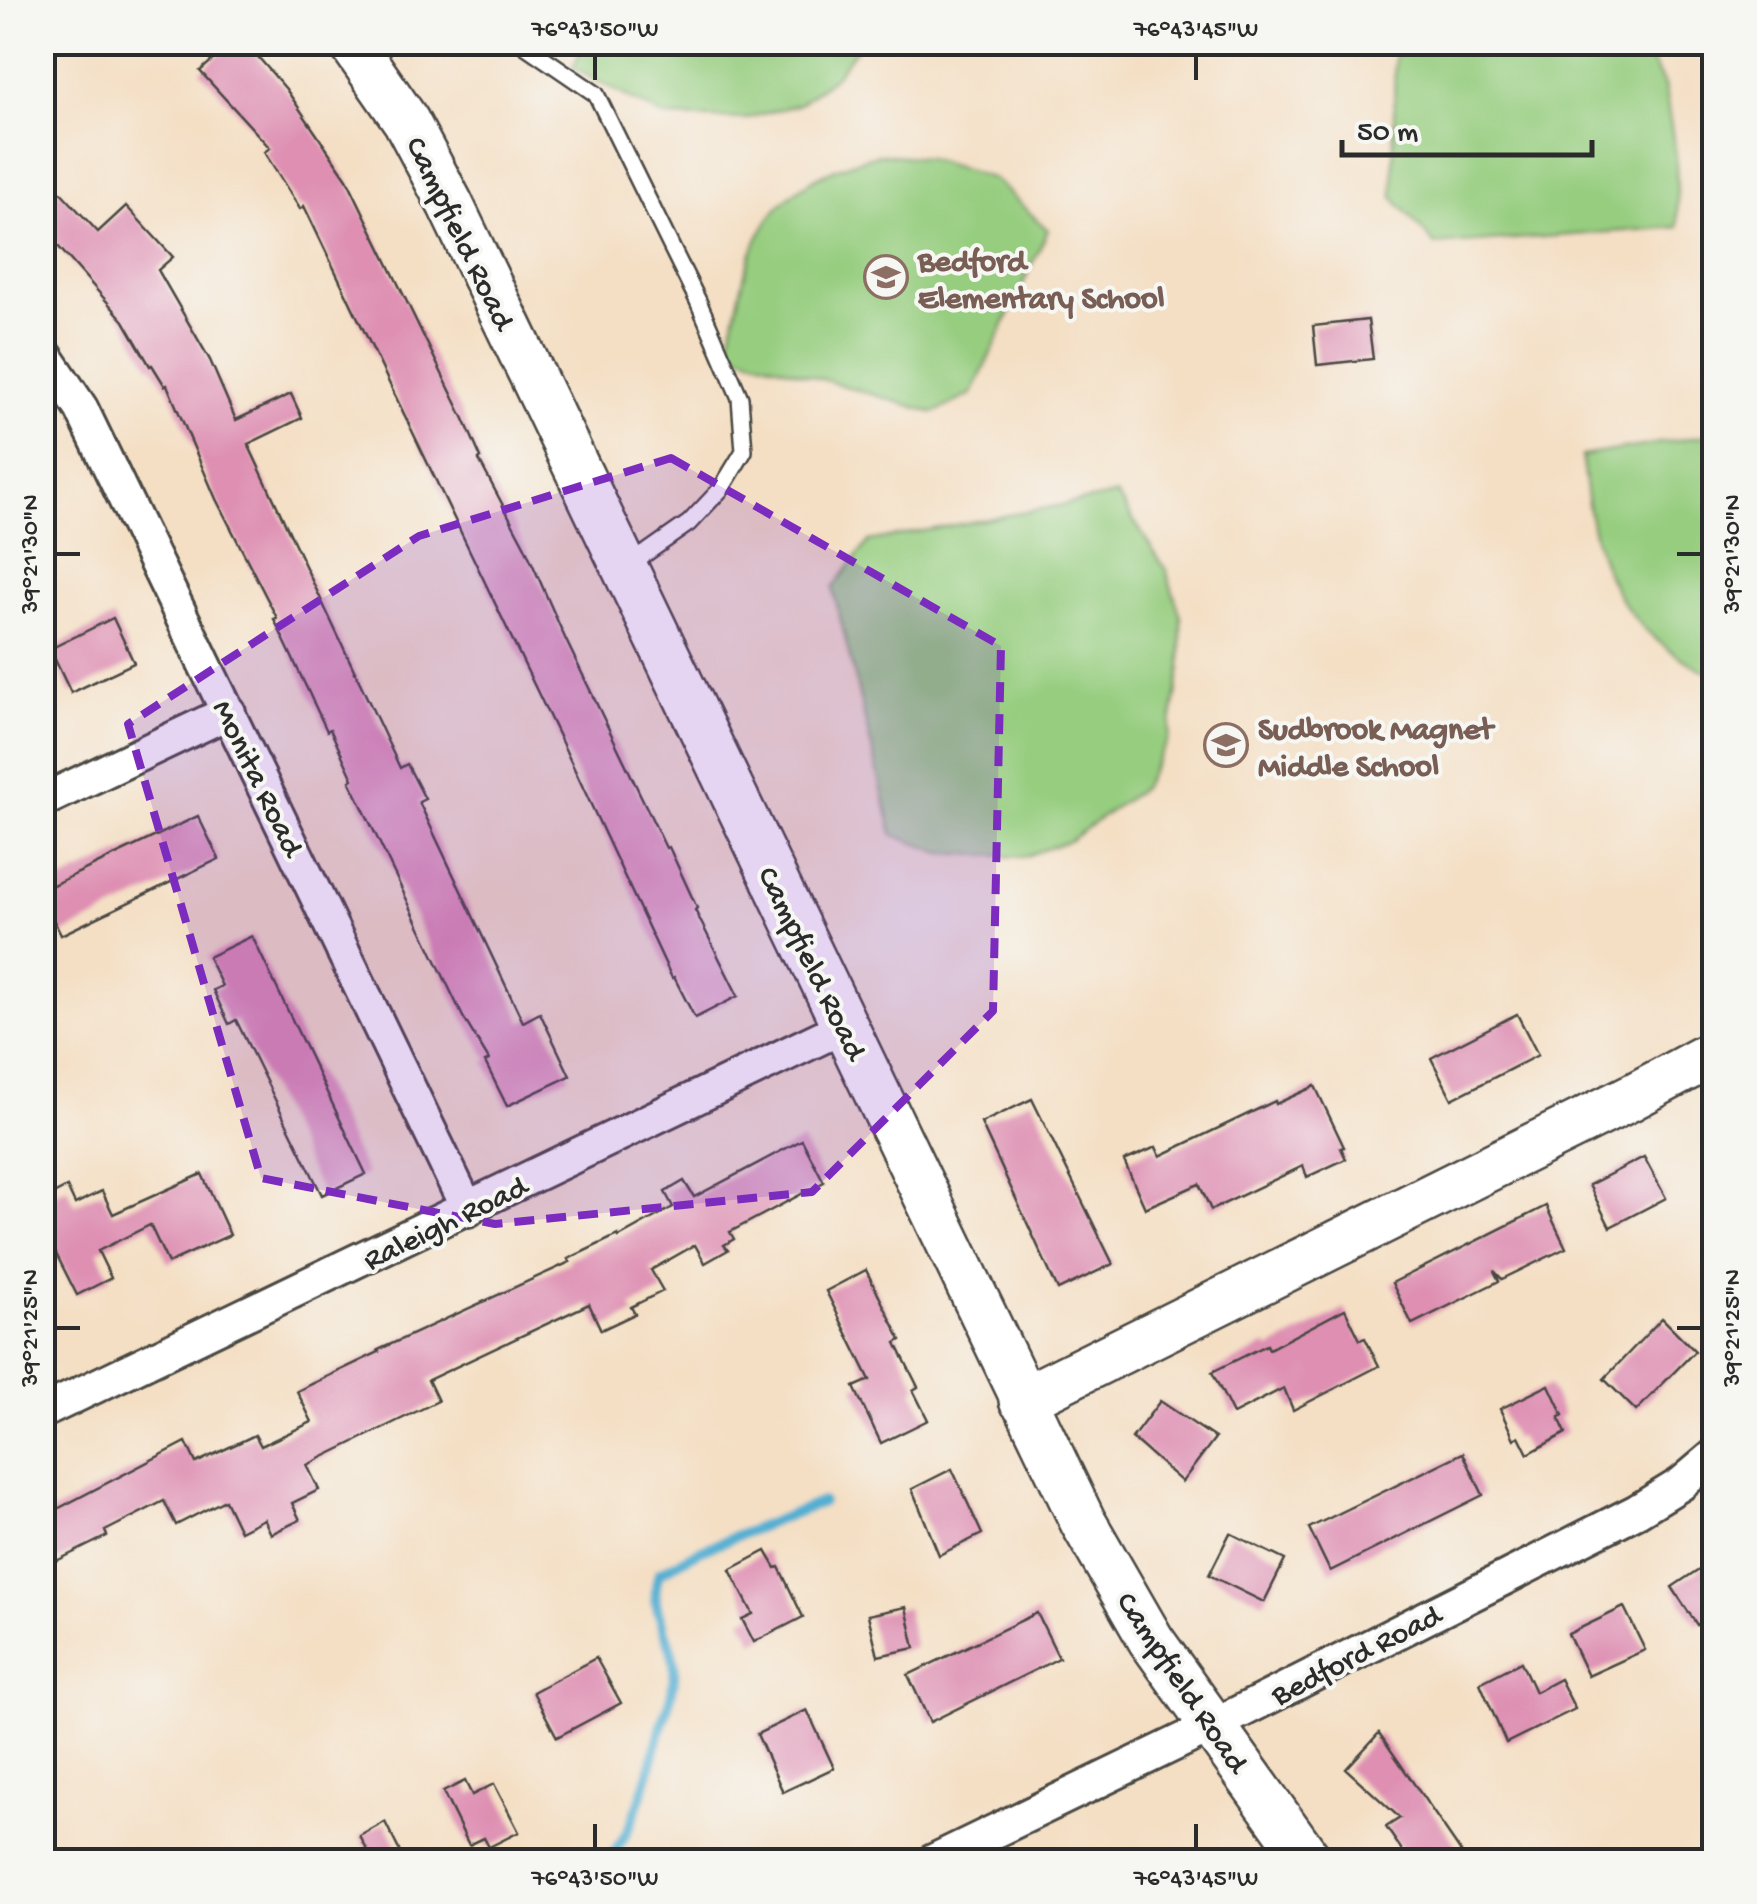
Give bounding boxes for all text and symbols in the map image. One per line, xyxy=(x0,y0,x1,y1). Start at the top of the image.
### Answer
text: 76°43'50"W xyxy=(530,17,659,46)
text: 76°43'45"W xyxy=(1133,17,1258,46)
scale bar xyxy=(1342,95,1592,157)
text: 50 m xyxy=(1357,117,1418,152)
street label: Campfield Road xyxy=(394,131,522,339)
place label: Bedford Elementary School xyxy=(917,245,1165,320)
school or university icon: Bedford Elementary School xyxy=(863,254,909,300)
text: 39°21'30"N xyxy=(18,494,47,615)
text: 39°21'30"N xyxy=(1720,494,1749,615)
street label: Monita Road xyxy=(201,695,311,866)
place label: Sudbrook Magnet Middle School xyxy=(1258,713,1496,788)
school or university icon: Sudbrook Magnet Middle School xyxy=(1203,722,1249,768)
street label: Campfield Road xyxy=(746,861,874,1069)
street label: Raleigh Road xyxy=(358,1168,536,1282)
text: 39°21'25"N xyxy=(18,1269,47,1388)
text: 39°21'25"N xyxy=(1720,1269,1749,1388)
street label: Campfield Road xyxy=(1105,1586,1256,1783)
street label: Bedford Road xyxy=(1265,1597,1451,1717)
text: 76°43'50"W xyxy=(530,1866,659,1895)
text: 76°43'45"W xyxy=(1133,1866,1258,1895)

